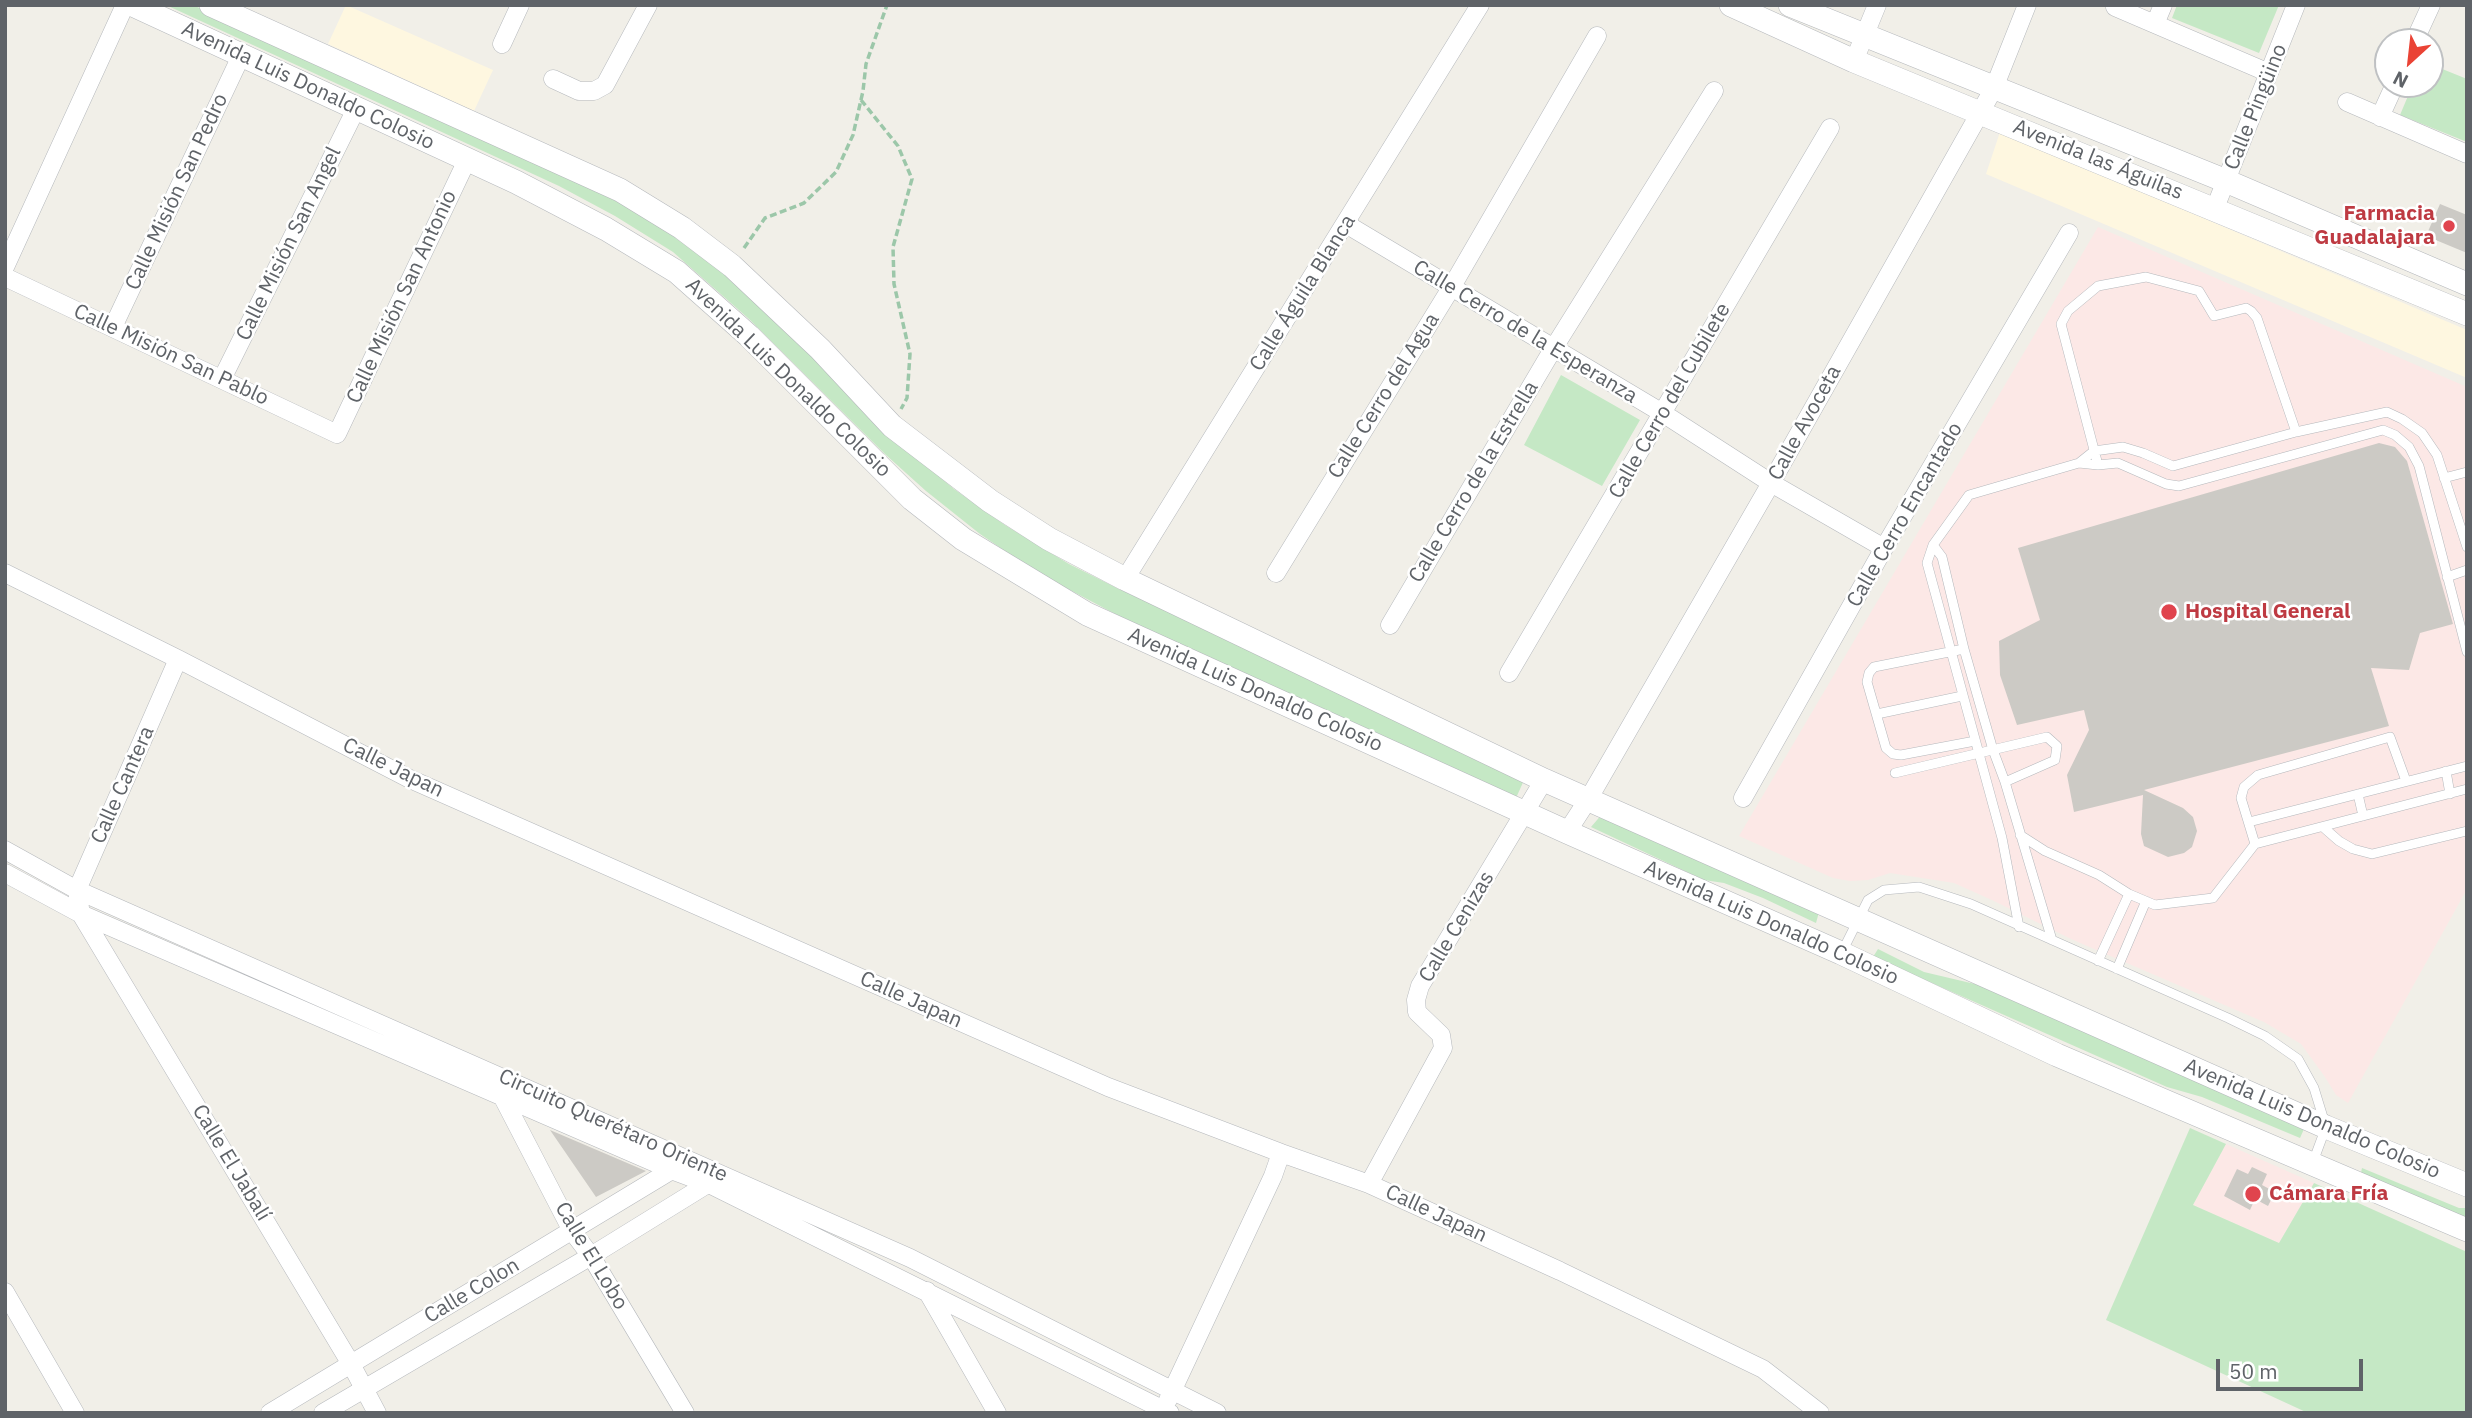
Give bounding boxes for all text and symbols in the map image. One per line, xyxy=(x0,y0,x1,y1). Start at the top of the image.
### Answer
street label: Avenida Luis Donaldo Colosio xyxy=(178,16,438,156)
north arrow xyxy=(2374,28,2444,98)
street label: Calle Pingüino xyxy=(2219,40,2293,174)
text: N xyxy=(2389,66,2412,94)
street label: Calle Misión San Pedro xyxy=(120,90,234,294)
street label: Avenida las Águilas xyxy=(2009,114,2187,206)
street label: Calle Misión San Angel xyxy=(231,143,347,345)
street label: Calle Misión San Antonio xyxy=(342,186,462,408)
place label: Farmacia Guadalajara xyxy=(2314,201,2435,251)
street label: Calle Águila Blanca xyxy=(1245,210,1361,376)
marker: Farmacia Guadalajara xyxy=(2441,218,2457,234)
street label: Calle Cerro de la Esperanza xyxy=(1408,255,1642,409)
street label: Avenida Luis Donaldo Colosio xyxy=(680,273,896,483)
street label: Calle Misión San Pablo xyxy=(70,299,272,411)
street label: Calle Cerro del Cubilete xyxy=(1604,299,1736,503)
street label: Calle Cerro del Agua xyxy=(1323,308,1445,484)
street label: Calle Avoceta xyxy=(1763,361,1847,485)
street label: Calle Cerro de la Estrella xyxy=(1404,377,1544,587)
street label: Calle Cerro Encantado xyxy=(1842,418,1968,612)
place label: Hospital General xyxy=(2185,599,2350,625)
marker: Hospital General xyxy=(2159,602,2179,622)
street label: Avenida Luis Donaldo Colosio xyxy=(1124,622,1386,758)
street label: Calle Cantera xyxy=(86,722,160,848)
street label: Calle Japan xyxy=(338,733,448,803)
street label: Avenida Luis Donaldo Colosio xyxy=(1640,855,1902,991)
street label: Calle Cenizas xyxy=(1414,867,1500,987)
street label: Calle Japan xyxy=(856,966,966,1034)
street label: Avenida Luis Donaldo Colosio xyxy=(2180,1053,2444,1185)
street label: Circuito Querétaro Oriente xyxy=(495,1064,731,1188)
street label: Calle El Jabalí xyxy=(186,1100,276,1226)
street label: Calle Japan xyxy=(1381,1179,1491,1249)
place label: Cámara Fría xyxy=(2269,1181,2389,1207)
marker: Cámara Fría xyxy=(2243,1184,2263,1204)
street label: Calle El Lobo xyxy=(549,1198,633,1314)
street label: Calle Colon xyxy=(420,1253,524,1329)
scale bar xyxy=(2220,1344,2367,1388)
text: 50 m xyxy=(2229,1357,2278,1385)

